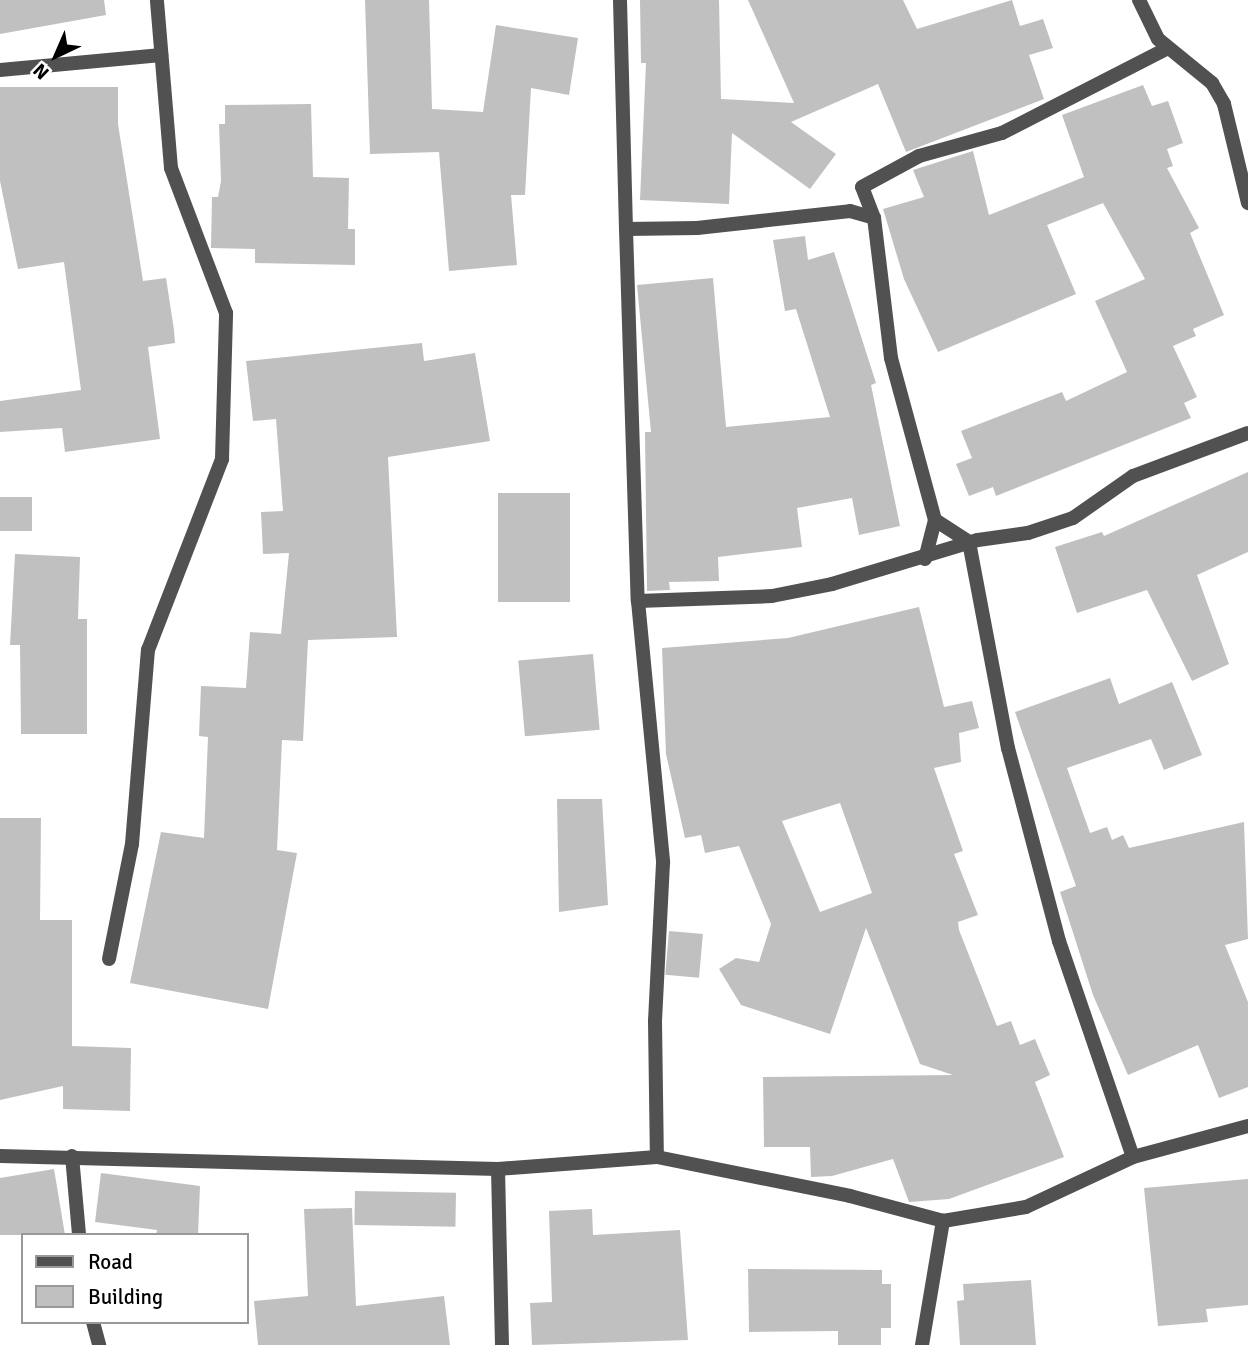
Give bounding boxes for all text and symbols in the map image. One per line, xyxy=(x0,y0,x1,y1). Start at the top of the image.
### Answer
north arrow xyxy=(21,21,91,91)
text: N xyxy=(28,58,55,84)
legend xyxy=(21,1233,248,1324)
text: Road xyxy=(88,1249,133,1275)
text: Building xyxy=(88,1284,163,1310)

